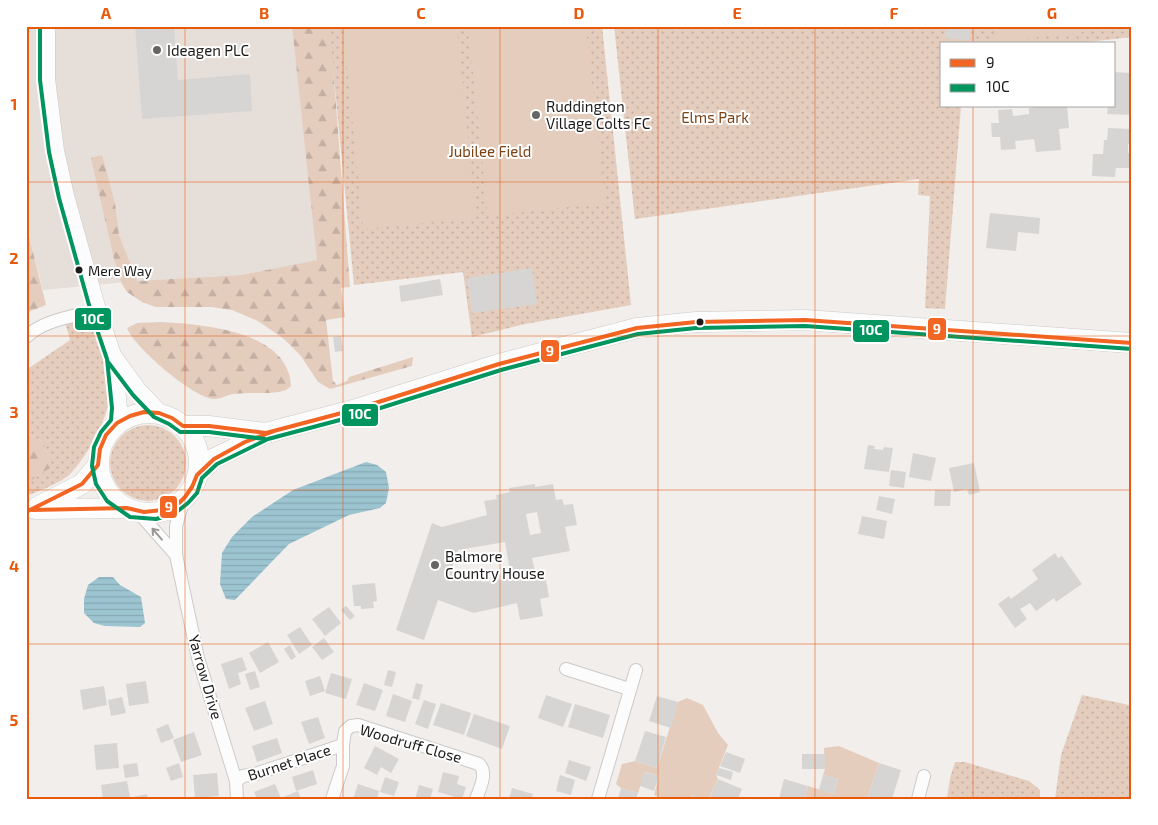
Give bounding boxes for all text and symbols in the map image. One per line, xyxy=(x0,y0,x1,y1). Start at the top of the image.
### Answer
text: A xyxy=(101,3,112,22)
text: B xyxy=(259,3,269,22)
text: C xyxy=(416,3,426,22)
text: D xyxy=(574,3,585,22)
text: E xyxy=(732,3,742,22)
text: F xyxy=(890,3,899,22)
text: G xyxy=(1047,3,1057,22)
place label: Ideagen PLC xyxy=(167,41,250,59)
legend xyxy=(940,42,1116,108)
marker: Ideagen PLC xyxy=(151,44,163,56)
text: 9 xyxy=(986,53,995,71)
text: 10C xyxy=(986,77,1010,95)
text: 1 xyxy=(11,94,17,113)
place label: Ruddington Village Colts FC xyxy=(546,97,651,132)
park label: Elms Park xyxy=(681,108,749,126)
marker: Ruddington Village Colts FC xyxy=(530,109,542,121)
park label: Jubilee Field xyxy=(449,142,531,160)
text: 2 xyxy=(9,248,19,267)
place label: Mere Way xyxy=(88,262,152,279)
marker: Mere Way xyxy=(74,265,84,275)
line badge: 10C xyxy=(74,307,112,331)
text: 10C xyxy=(81,310,105,327)
unlabelled marker xyxy=(695,317,705,327)
line badge: 9 xyxy=(927,317,947,341)
line badge: 10C xyxy=(852,319,890,343)
text: 9 xyxy=(933,320,941,337)
text: 10C xyxy=(859,321,883,338)
line badge: 9 xyxy=(540,339,560,363)
text: 9 xyxy=(546,342,554,359)
text: 3 xyxy=(9,402,19,421)
line badge: 10C xyxy=(341,403,379,427)
text: 10C xyxy=(348,405,372,422)
line badge: 9 xyxy=(159,495,178,519)
text: 9 xyxy=(165,498,173,515)
one-way arrow xyxy=(151,527,163,540)
place label: Balmore Country House xyxy=(445,547,545,582)
text: 4 xyxy=(9,556,19,575)
marker: Balmore Country House xyxy=(429,559,441,571)
street label: Yarrow Drive xyxy=(185,633,227,721)
text: 5 xyxy=(10,710,19,729)
street label: Woodruff Close xyxy=(358,720,464,766)
street label: Burnet Place xyxy=(245,740,333,784)

